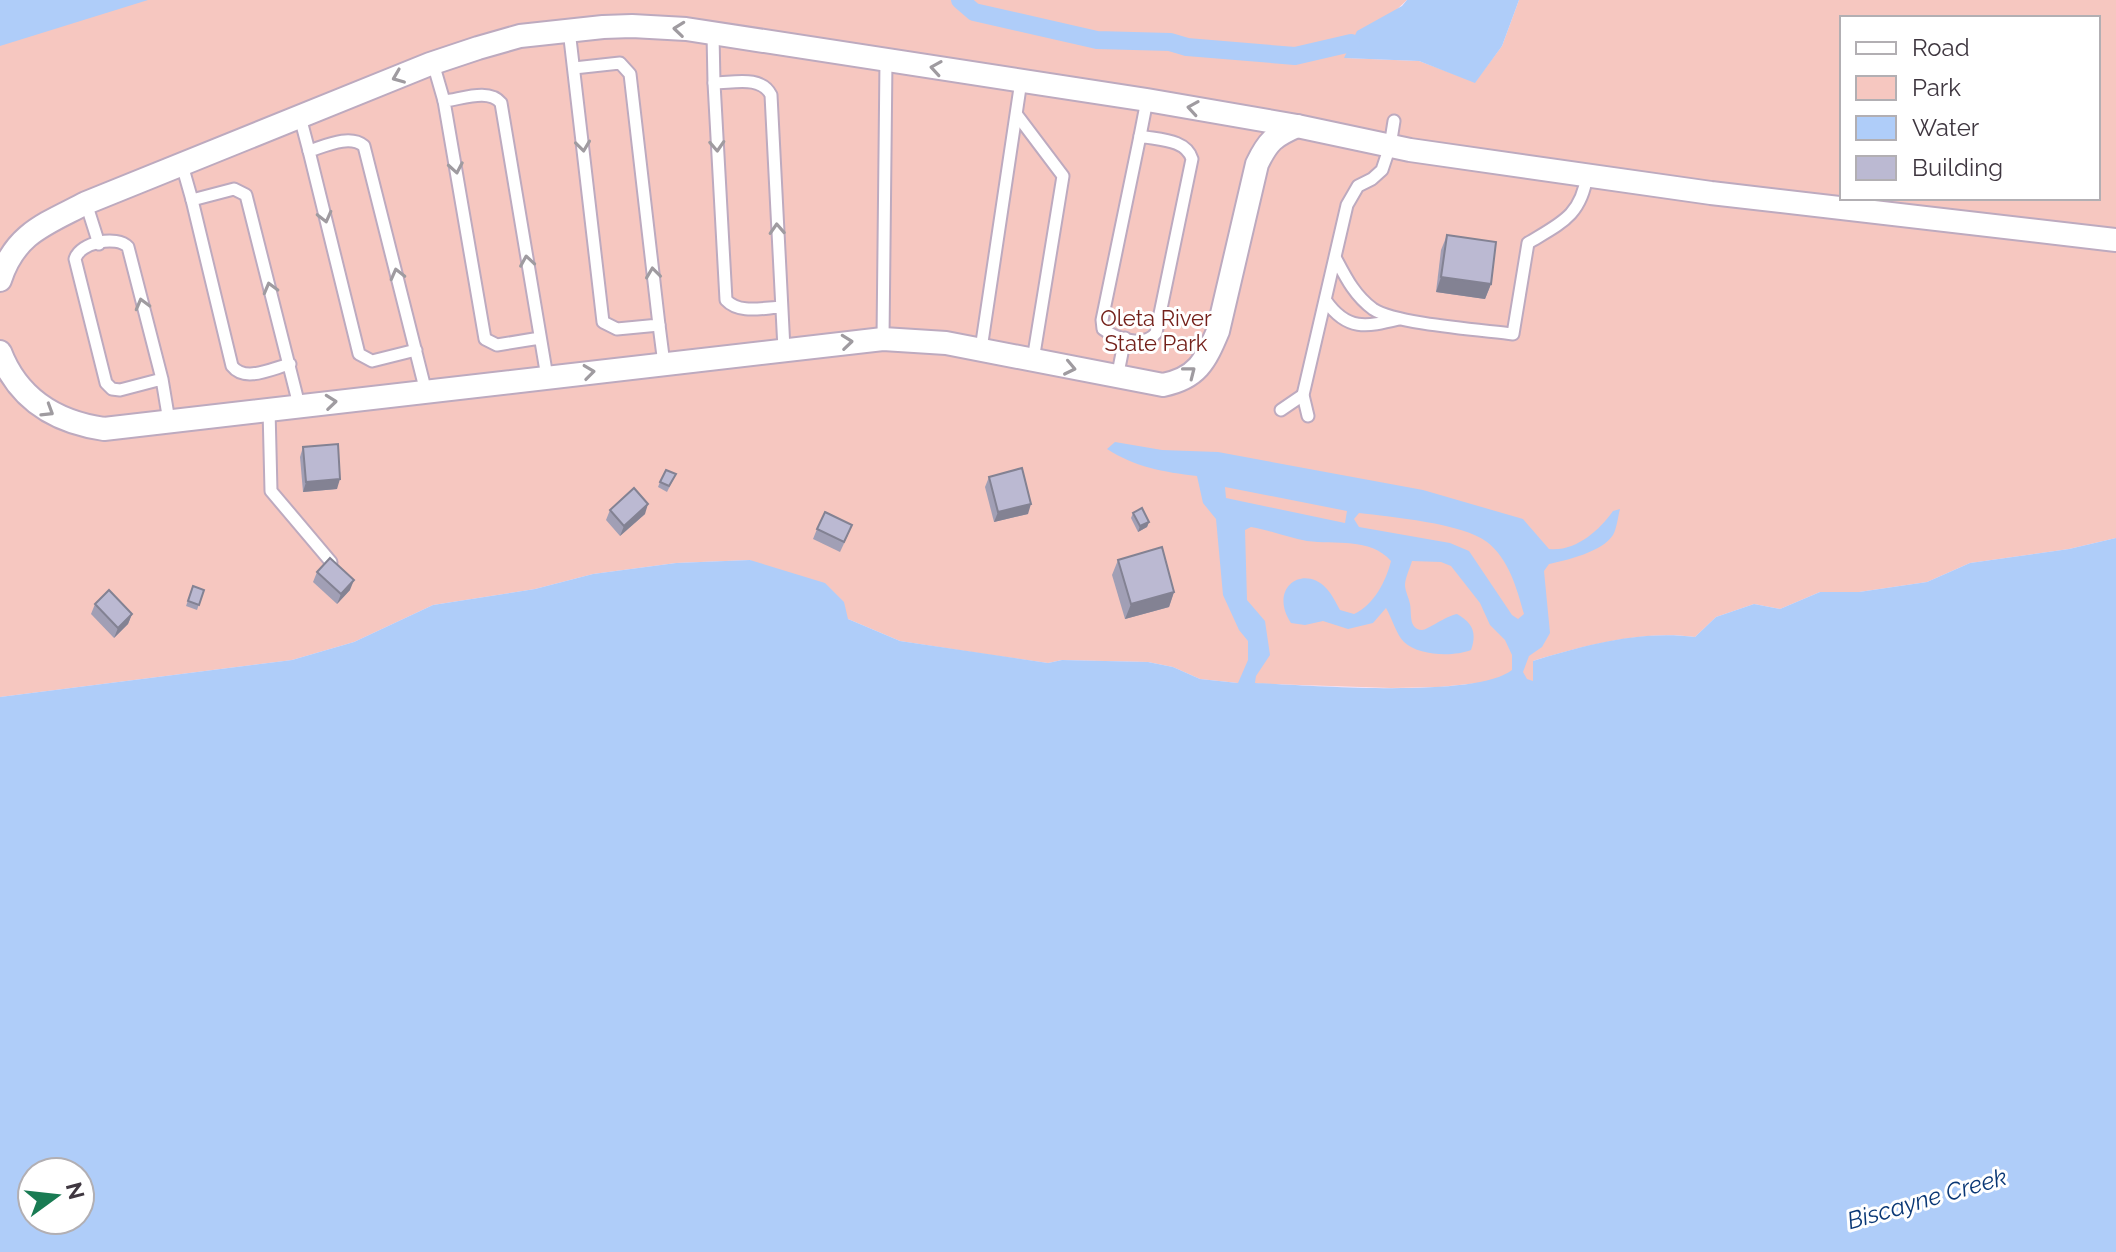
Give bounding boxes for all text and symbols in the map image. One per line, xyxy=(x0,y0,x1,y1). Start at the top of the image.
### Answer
legend xyxy=(1840,16,2100,200)
one-way arrow xyxy=(672,21,685,38)
text: Road xyxy=(1912,33,1970,62)
one-way arrow xyxy=(929,60,943,77)
one-way arrow xyxy=(392,67,406,84)
text: Park xyxy=(1912,73,1961,102)
one-way arrow xyxy=(1186,100,1200,117)
text: Water xyxy=(1912,113,1980,142)
one-way arrow xyxy=(574,139,591,152)
one-way arrow xyxy=(708,140,725,153)
text: Building xyxy=(1912,153,2003,182)
one-way arrow xyxy=(447,161,464,175)
one-way arrow xyxy=(316,210,333,224)
one-way arrow xyxy=(769,222,786,235)
one-way arrow xyxy=(519,254,536,268)
one-way arrow xyxy=(645,266,662,279)
one-way arrow xyxy=(389,268,406,282)
one-way arrow xyxy=(263,282,280,296)
one-way arrow xyxy=(135,297,152,311)
park label: Oleta River State Park xyxy=(1100,305,1212,356)
one-way arrow xyxy=(841,334,854,351)
one-way arrow xyxy=(1063,359,1076,376)
one-way arrow xyxy=(583,364,596,381)
one-way arrow xyxy=(1181,368,1196,382)
one-way arrow xyxy=(325,394,338,411)
one-way arrow xyxy=(39,401,54,416)
north arrow xyxy=(16,1156,96,1236)
water label: Biscayne Creek xyxy=(1844,1162,2010,1235)
text: N xyxy=(61,1179,90,1202)

